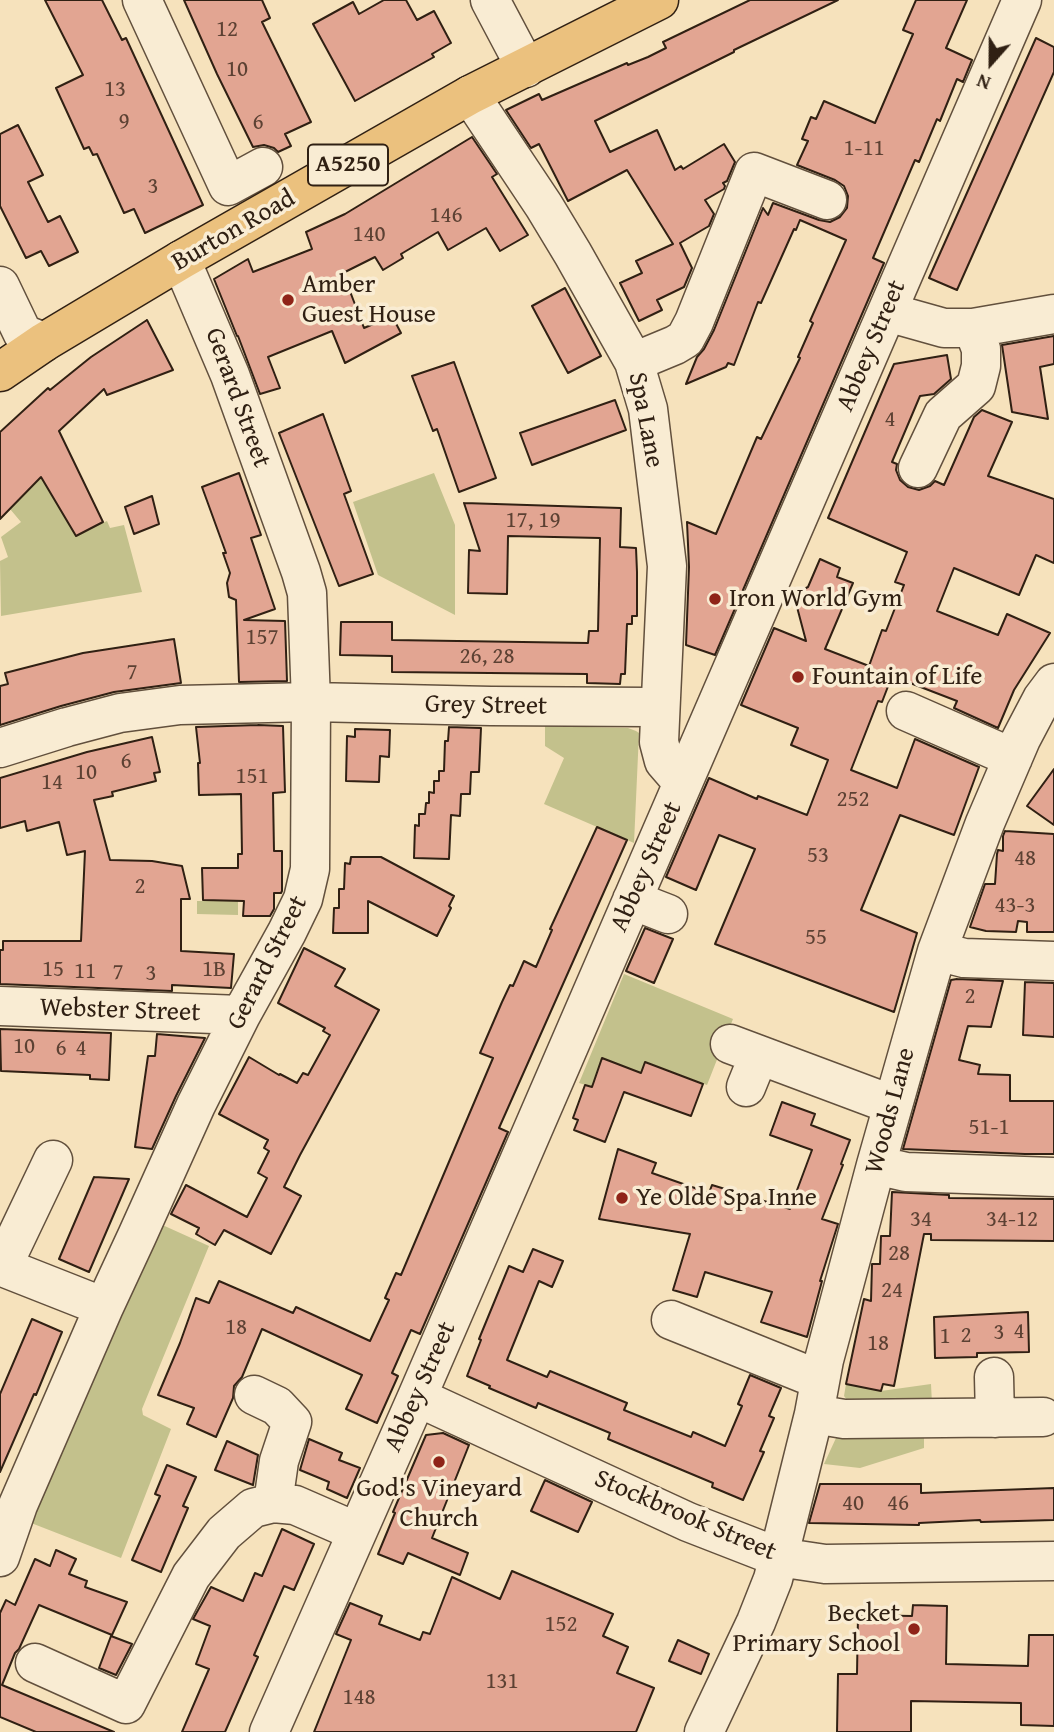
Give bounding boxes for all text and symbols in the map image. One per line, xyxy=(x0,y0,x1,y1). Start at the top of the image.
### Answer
house number: 12 xyxy=(216,16,238,44)
north arrow xyxy=(956,28,1026,98)
house number: 10 xyxy=(226,56,248,84)
text: N xyxy=(973,67,994,98)
house number: 13 xyxy=(104,76,126,104)
house number: 9 xyxy=(118,108,130,136)
house number: 6 xyxy=(252,109,264,137)
house number: 1-11 xyxy=(843,135,885,163)
road number: A5250 xyxy=(308,145,388,186)
house number: 3 xyxy=(147,173,159,201)
street label: Burton Road xyxy=(167,183,301,279)
house number: 146 xyxy=(429,202,463,230)
house number: 140 xyxy=(352,221,386,249)
place label: Amber Guest House xyxy=(302,269,436,330)
street label: Abbey Street xyxy=(830,276,914,416)
marker: Amber Guest House xyxy=(280,292,296,308)
street label: Gerard Street xyxy=(197,324,277,472)
street label: Spa Lane xyxy=(620,370,670,470)
house number: 4 xyxy=(884,406,896,434)
house number: 17, 19 xyxy=(506,507,560,535)
place label: Iron World Gym xyxy=(729,583,902,615)
marker: Iron World Gym xyxy=(707,591,723,607)
house number: 157 xyxy=(245,624,279,652)
house number: 26, 28 xyxy=(460,643,514,671)
house number: 7 xyxy=(126,659,138,687)
place label: Fountain of Life xyxy=(812,661,983,693)
marker: Fountain of Life xyxy=(790,669,806,685)
street label: Grey Street xyxy=(425,689,547,723)
house number: 6 xyxy=(120,748,132,776)
house number: 10 xyxy=(75,759,97,787)
house number: 151 xyxy=(235,763,269,791)
house number: 14 xyxy=(41,769,63,797)
house number: 252 xyxy=(836,786,870,814)
street label: Abbey Street xyxy=(604,797,690,937)
house number: 53 xyxy=(807,842,829,870)
house number: 48 xyxy=(1014,845,1036,873)
house number: 2 xyxy=(134,873,146,901)
street label: Gerard Street xyxy=(221,891,315,1035)
house number: 43-3 xyxy=(994,892,1036,920)
house number: 55 xyxy=(805,924,827,952)
house number: 15 xyxy=(42,956,64,984)
house number: 1B xyxy=(202,956,226,984)
house number: 11 xyxy=(74,958,96,986)
house number: 7 xyxy=(112,959,124,987)
house number: 3 xyxy=(145,960,157,988)
house number: 2 xyxy=(964,983,976,1011)
street label: Webster Street xyxy=(39,993,201,1029)
house number: 10 xyxy=(13,1033,35,1061)
house number: 6 xyxy=(55,1035,67,1063)
house number: 4 xyxy=(75,1035,87,1063)
street label: Woods Lane xyxy=(859,1045,923,1177)
house number: 51-1 xyxy=(968,1114,1010,1142)
place label: Ye Olde Spa Inne xyxy=(636,1182,817,1214)
marker: Ye Olde Spa Inne xyxy=(614,1190,630,1206)
house number: 34 xyxy=(910,1206,932,1234)
house number: 34-12 xyxy=(986,1206,1038,1234)
house number: 28 xyxy=(888,1240,910,1268)
house number: 24 xyxy=(881,1277,903,1305)
house number: 18 xyxy=(225,1314,247,1342)
street label: Abbey Street xyxy=(378,1317,464,1457)
house number: 4 xyxy=(1013,1318,1025,1346)
house number: 3 xyxy=(993,1319,1005,1347)
house number: 2 xyxy=(960,1322,972,1350)
house number: 1 xyxy=(939,1323,951,1351)
house number: 18 xyxy=(867,1330,889,1358)
marker: God's Vineyard Church xyxy=(431,1454,447,1470)
street label: Stockbrook Street xyxy=(589,1464,781,1568)
place label: God's Vineyard Church xyxy=(356,1473,522,1534)
house number: 40 xyxy=(842,1490,864,1518)
house number: 46 xyxy=(887,1490,909,1518)
place label: Becket Primary School xyxy=(733,1598,900,1660)
house number: 152 xyxy=(544,1611,578,1639)
marker: Becket Primary School xyxy=(906,1621,922,1637)
house number: 131 xyxy=(485,1668,519,1696)
house number: 148 xyxy=(342,1684,376,1712)

